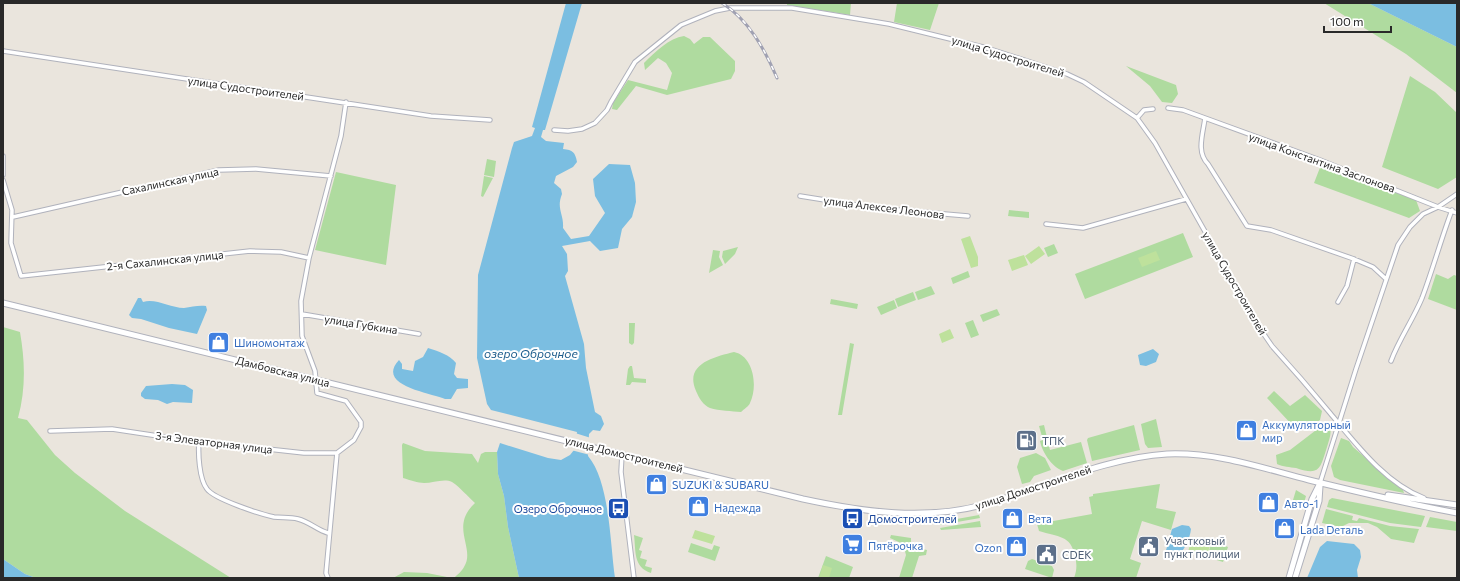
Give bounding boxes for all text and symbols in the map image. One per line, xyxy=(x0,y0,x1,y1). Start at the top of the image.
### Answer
scale bar xyxy=(1324,8,1391,34)
text: 100 m xyxy=(1330,14,1364,28)
street label: улица Судостроителей xyxy=(950,33,1066,79)
street label: улица Судостроителей xyxy=(187,73,305,103)
street label: улица Константина Заслонова xyxy=(1247,129,1397,195)
street label: Сахалинская улица xyxy=(120,164,220,198)
street label: улица Алексея Леонова xyxy=(823,193,945,221)
street label: улица Судостроителей xyxy=(1200,229,1270,337)
street label: 2-я Сахалинская улица xyxy=(106,247,224,273)
street label: улица Губкина xyxy=(323,312,399,336)
shop icon: Шиномонтаж xyxy=(205,329,231,355)
place label: Шиномонтаж xyxy=(234,336,305,349)
water label: озеро Оброчное xyxy=(484,346,579,360)
street label: Дамбовская улица xyxy=(235,353,331,389)
shop icon: Аккумуляторный мир xyxy=(1233,417,1259,443)
place label: Аккумуляторный мир xyxy=(1262,418,1351,444)
fuel station icon: ТПК xyxy=(1014,427,1040,453)
street label: 3-я Элеваторная улица xyxy=(155,428,273,456)
street label: улица Домостроителей xyxy=(564,433,684,475)
place label: ТПК xyxy=(1042,434,1065,447)
street label: улица Домостроителей xyxy=(973,462,1093,512)
shop icon: SUZUKI & SUBARU xyxy=(644,471,670,497)
place label: SUZUKI & SUBARU xyxy=(672,478,769,491)
shop icon: Авто-1 xyxy=(1256,490,1282,516)
shop icon: Надежда xyxy=(685,494,711,520)
bus stop icon: Озеро Оброчное xyxy=(605,495,631,521)
place label: Авто-1 xyxy=(1284,497,1318,510)
place label: Надежда xyxy=(714,501,761,514)
place label: Озеро Оброчное xyxy=(514,502,602,515)
bus stop icon: Домостроителей xyxy=(839,505,865,531)
shop icon: Вета xyxy=(999,505,1025,531)
place label: Домостроителей xyxy=(868,512,957,525)
place label: Вета xyxy=(1028,512,1052,525)
shop icon: Lada Dеталь xyxy=(1272,516,1298,542)
place label: Lada Dеталь xyxy=(1300,523,1363,536)
supermarket icon: Пятёрочка xyxy=(839,532,865,558)
public building icon: Участковый пункт полиции xyxy=(1136,533,1162,559)
shop icon: Ozon xyxy=(1004,534,1030,560)
place label: Участковый пункт полиции xyxy=(1164,534,1240,560)
place label: Пятёрочка xyxy=(868,539,923,552)
place label: Ozon xyxy=(975,541,1002,554)
public building icon: CDEK xyxy=(1034,541,1060,567)
place label: CDEK xyxy=(1062,548,1092,561)

